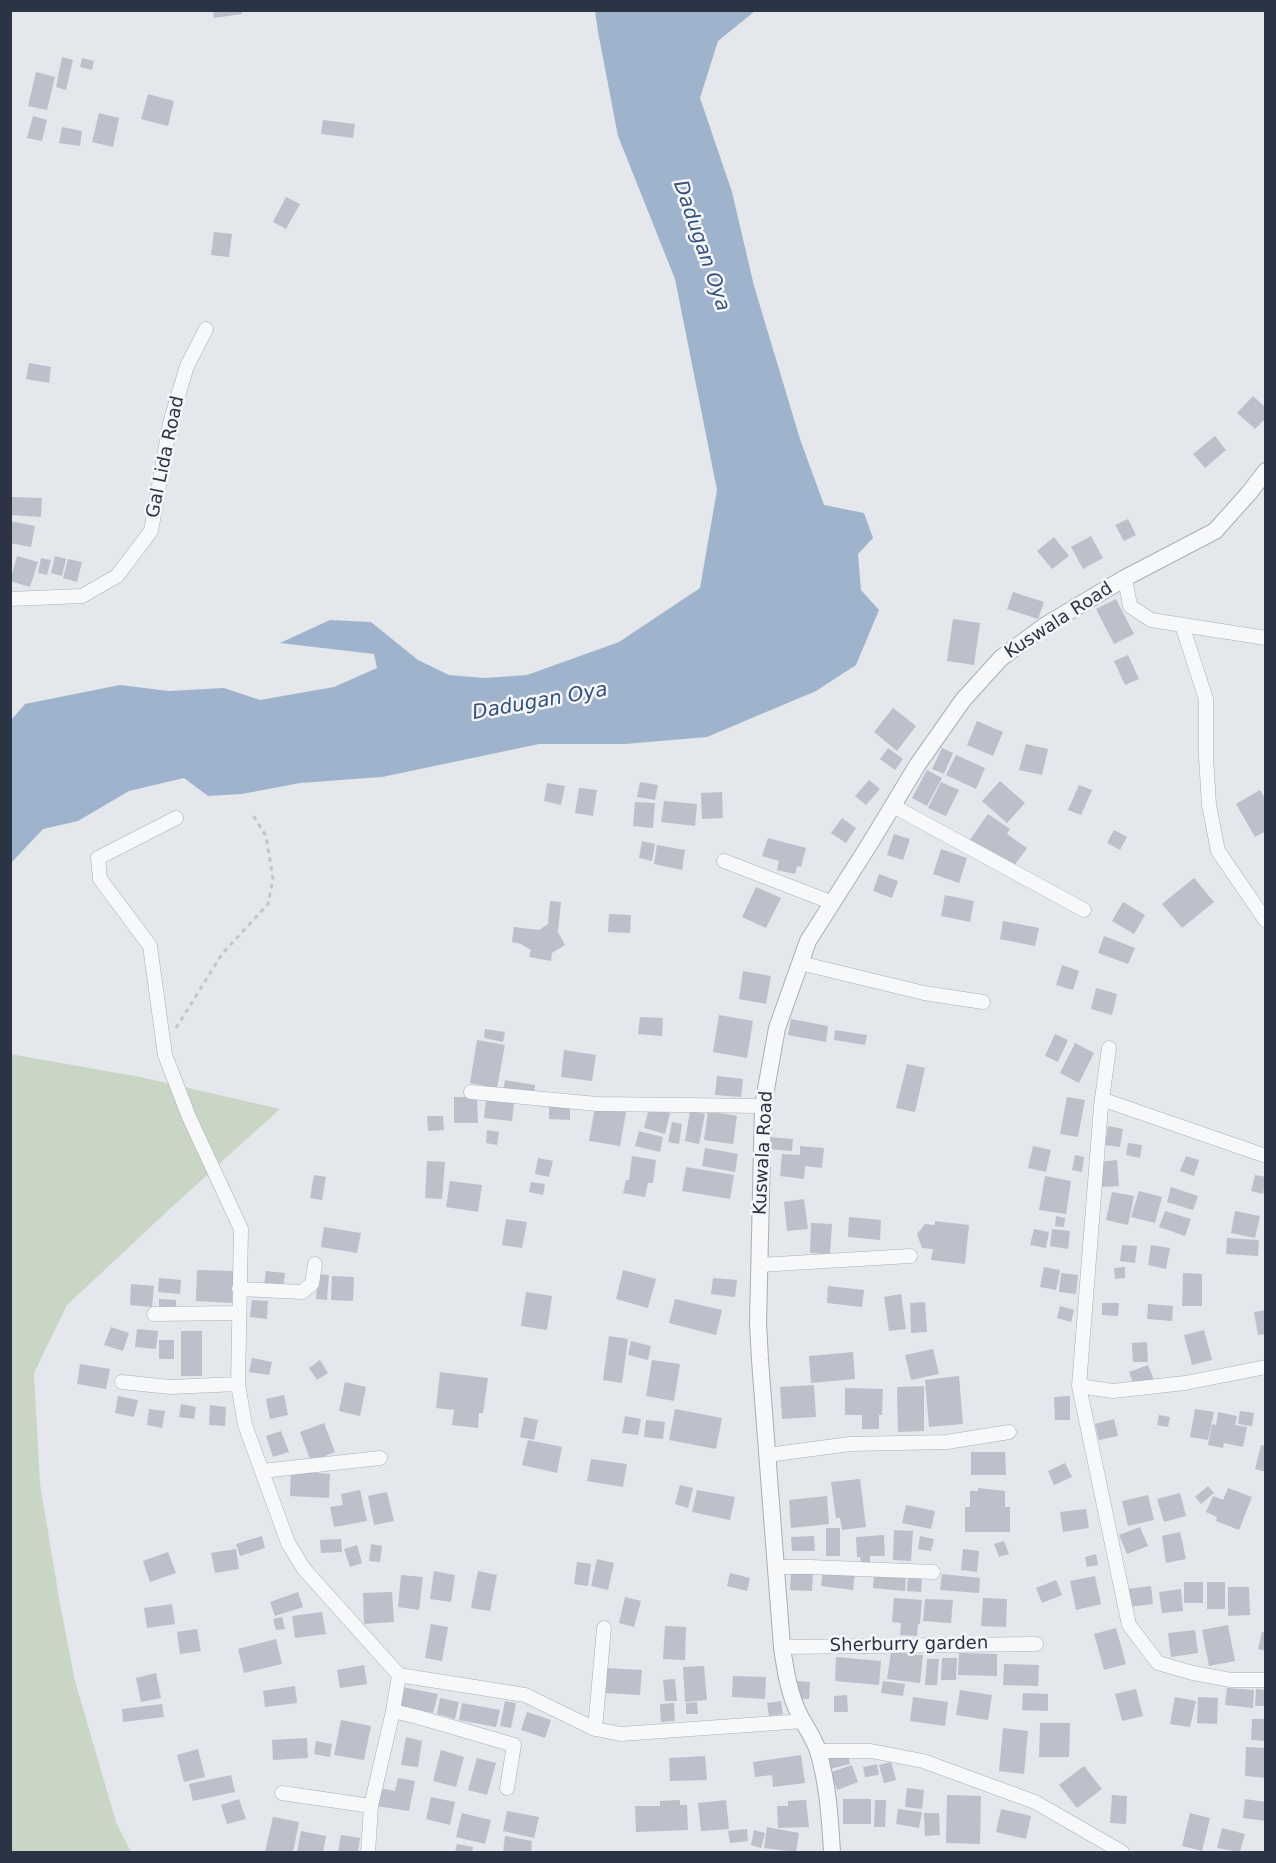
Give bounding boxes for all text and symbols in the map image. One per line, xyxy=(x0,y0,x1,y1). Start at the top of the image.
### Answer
water label: Dadugan Oya xyxy=(667,177,735,315)
street label: Gal Lida Road xyxy=(143,394,189,520)
street label: Kuswala Road xyxy=(1001,578,1117,664)
water label: Dadugan Oya xyxy=(471,678,609,726)
street label: Kuswala Road xyxy=(750,1090,778,1216)
street label: Sherburry garden xyxy=(830,1633,988,1657)

